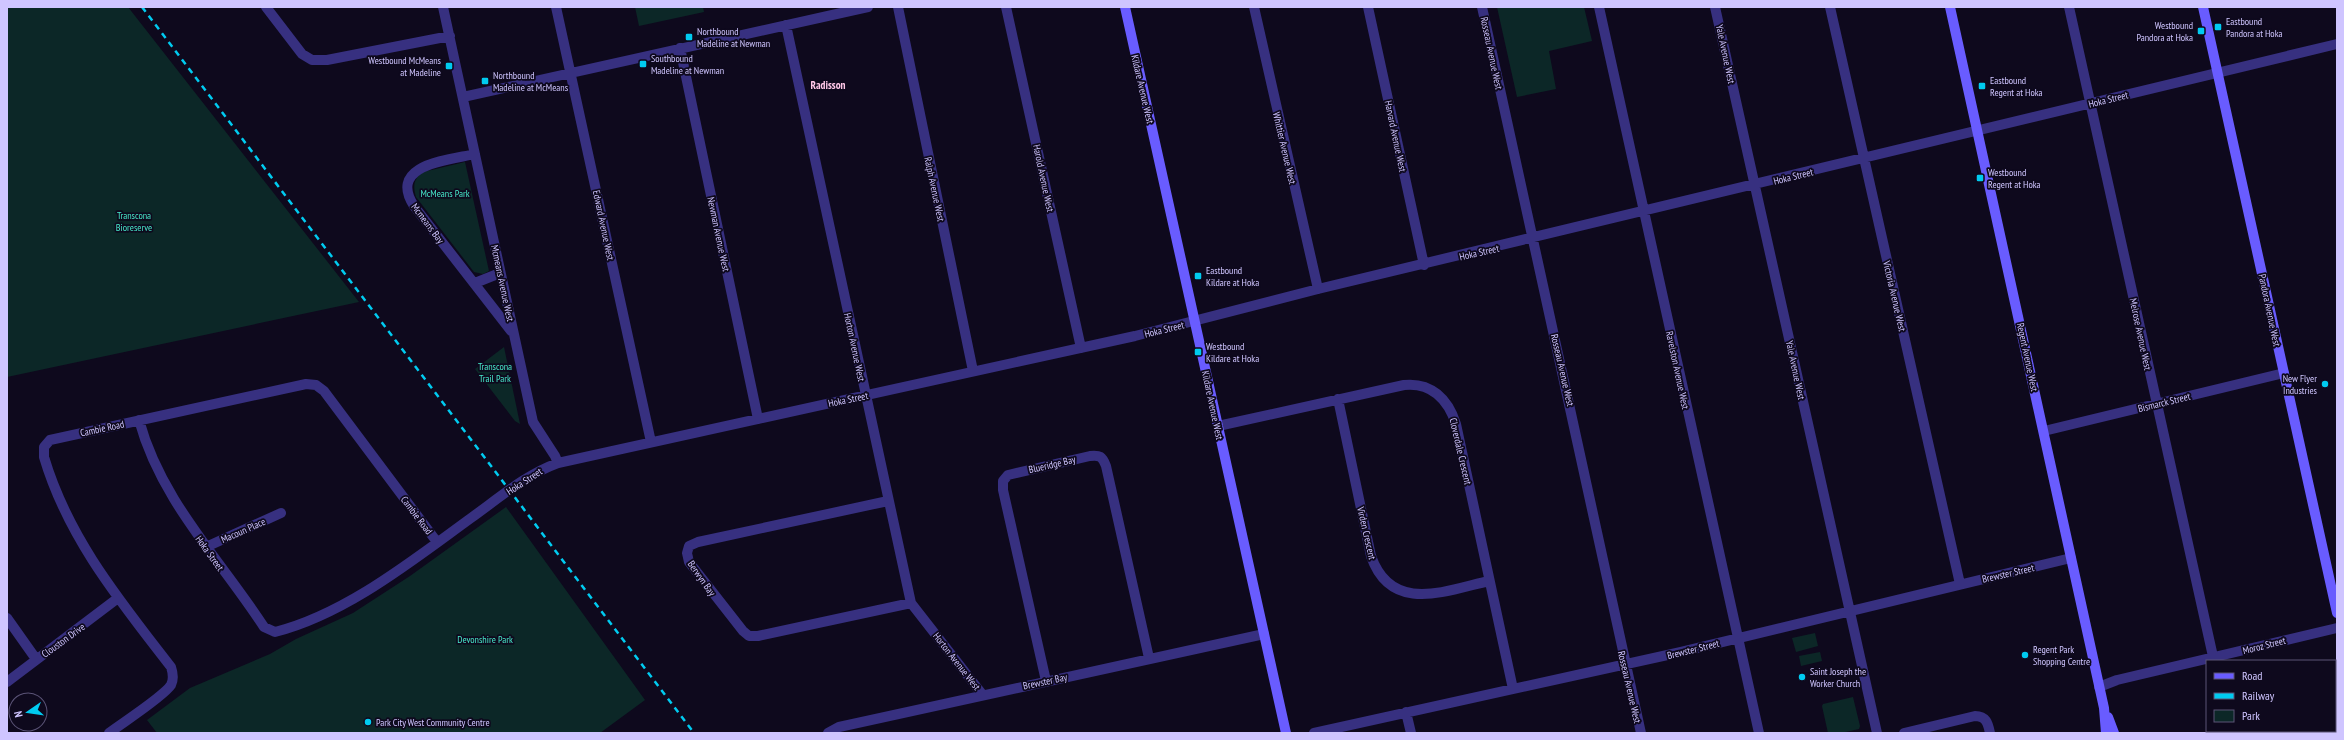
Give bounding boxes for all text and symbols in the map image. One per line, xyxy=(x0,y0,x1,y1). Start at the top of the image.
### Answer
place label: Eastbound Pandora at Hoka xyxy=(2226,15,2283,40)
street label: Rosseau Avenue West xyxy=(1477,16,1506,91)
place label: Westbound Pandora at Hoka xyxy=(2136,19,2193,44)
marker: Eastbound Pandora at Hoka xyxy=(2213,22,2223,32)
street label: Yale Avenue West xyxy=(1713,23,1738,85)
place label: Northbound Madeline at Newman xyxy=(697,25,770,50)
marker: Westbound Pandora at Hoka xyxy=(2196,26,2206,36)
marker: Northbound Madeline at Newman xyxy=(684,32,694,42)
place label: Southbound Madeline at Newman xyxy=(651,52,724,77)
street label: Kildare Avenue West xyxy=(1128,53,1157,125)
place label: Westbound McMeans at Madeline xyxy=(368,54,442,79)
marker: Southbound Madeline at Newman xyxy=(638,59,648,69)
marker: Westbound McMeans at Madeline xyxy=(444,61,454,71)
place label: Northbound Madeline at McMeans xyxy=(493,69,569,94)
place label: Eastbound Regent at Hoka xyxy=(1990,74,2043,99)
marker: Northbound Madeline at McMeans xyxy=(480,76,490,86)
district label: Radisson xyxy=(811,78,846,92)
marker: Eastbound Regent at Hoka xyxy=(1977,81,1987,91)
street label: Hoka Street xyxy=(2087,88,2130,111)
street label: Harvard Avenue West xyxy=(1382,99,1409,173)
street label: Whittier Avenue West xyxy=(1270,111,1299,186)
street label: Harold Avenue West xyxy=(1030,143,1057,213)
street label: Ralph Avenue West xyxy=(921,156,948,223)
street label: Hoka Street xyxy=(1772,165,1815,188)
place label: Westbound Regent at Hoka xyxy=(1988,166,2041,191)
marker: Westbound Regent at Hoka xyxy=(1975,173,1985,183)
park label: McMeans Park xyxy=(420,187,470,200)
street label: Edward Avenue West xyxy=(590,189,617,262)
street label: Newman Avenue West xyxy=(704,196,733,273)
street label: Mcmeans Bay xyxy=(408,201,447,246)
park label: Transcona Bioreserve xyxy=(116,209,152,234)
street label: Hoka Street xyxy=(1458,242,1500,263)
street label: Mcmeans Avenue West xyxy=(488,244,517,323)
street label: Victoria Avenue West xyxy=(1880,259,1909,333)
place label: Eastbound Kildare at Hoka xyxy=(1206,264,1259,289)
marker: Eastbound Kildare at Hoka xyxy=(1193,271,1203,281)
street label: Pandora Avenue West xyxy=(2255,273,2284,348)
street label: Melrose Avenue West xyxy=(2127,297,2155,371)
street label: Horton Avenue West xyxy=(841,312,868,383)
street label: Hoka Street xyxy=(1143,318,1186,341)
street label: Regent Avenue West xyxy=(2014,322,2041,393)
street label: Ravelston Avenue West xyxy=(1663,330,1692,411)
street label: Rosseau Avenue West xyxy=(1548,333,1577,408)
street label: Yale Avenue West xyxy=(1783,339,1808,401)
place label: Westbound Kildare at Hoka xyxy=(1206,340,1259,365)
marker: Westbound Kildare at Hoka xyxy=(1193,347,1203,357)
park label: Transcona Trail Park xyxy=(478,360,512,385)
street label: Kildare Avenue West xyxy=(1199,369,1226,441)
place label: New Flyer Industries xyxy=(2283,372,2318,397)
marker: New Flyer Industries xyxy=(2320,379,2330,389)
street label: Hoka Street xyxy=(827,389,869,410)
street label: Bismarck Street xyxy=(2137,390,2192,415)
street label: Cloverdale Crescent xyxy=(1447,416,1475,486)
street label: Cambie Road xyxy=(79,417,125,440)
street label: Blueridge Bay xyxy=(1027,453,1077,476)
street label: Hoka Street xyxy=(504,465,545,498)
street label: Cambie Road xyxy=(398,494,435,537)
street label: Virden Crescent xyxy=(1354,504,1379,561)
street label: Macoun Place xyxy=(219,515,267,546)
street label: Hoka Street xyxy=(192,533,227,574)
street label: Berwyn Bay xyxy=(685,558,719,599)
street label: Brewster Street xyxy=(1981,561,2036,586)
street label: Clouston Drive xyxy=(39,620,88,661)
street label: Horton Avenue West xyxy=(930,630,983,693)
park label: Devonshire Park xyxy=(457,633,513,646)
street label: Moroz Street xyxy=(2241,634,2287,657)
street label: Brewster Street xyxy=(1666,637,1721,662)
place label: Regent Park Shopping Centre xyxy=(2033,643,2090,668)
street label: Rosseau Avenue West xyxy=(1615,650,1644,725)
marker: Regent Park Shopping Centre xyxy=(2020,650,2030,660)
legend xyxy=(2206,660,2336,732)
place label: Saint Joseph the Worker Church xyxy=(1810,665,1866,690)
text: Road xyxy=(2242,668,2262,683)
street label: Brewster Bay xyxy=(1022,670,1069,693)
marker: Saint Joseph the Worker Church xyxy=(1797,672,1807,682)
text: Railway xyxy=(2242,688,2275,703)
north arrow xyxy=(8,692,48,732)
text: Park xyxy=(2242,708,2260,723)
text: N xyxy=(11,710,26,719)
place label: Park City West Community Centre xyxy=(376,716,490,729)
marker: Park City West Community Centre xyxy=(363,717,373,727)

